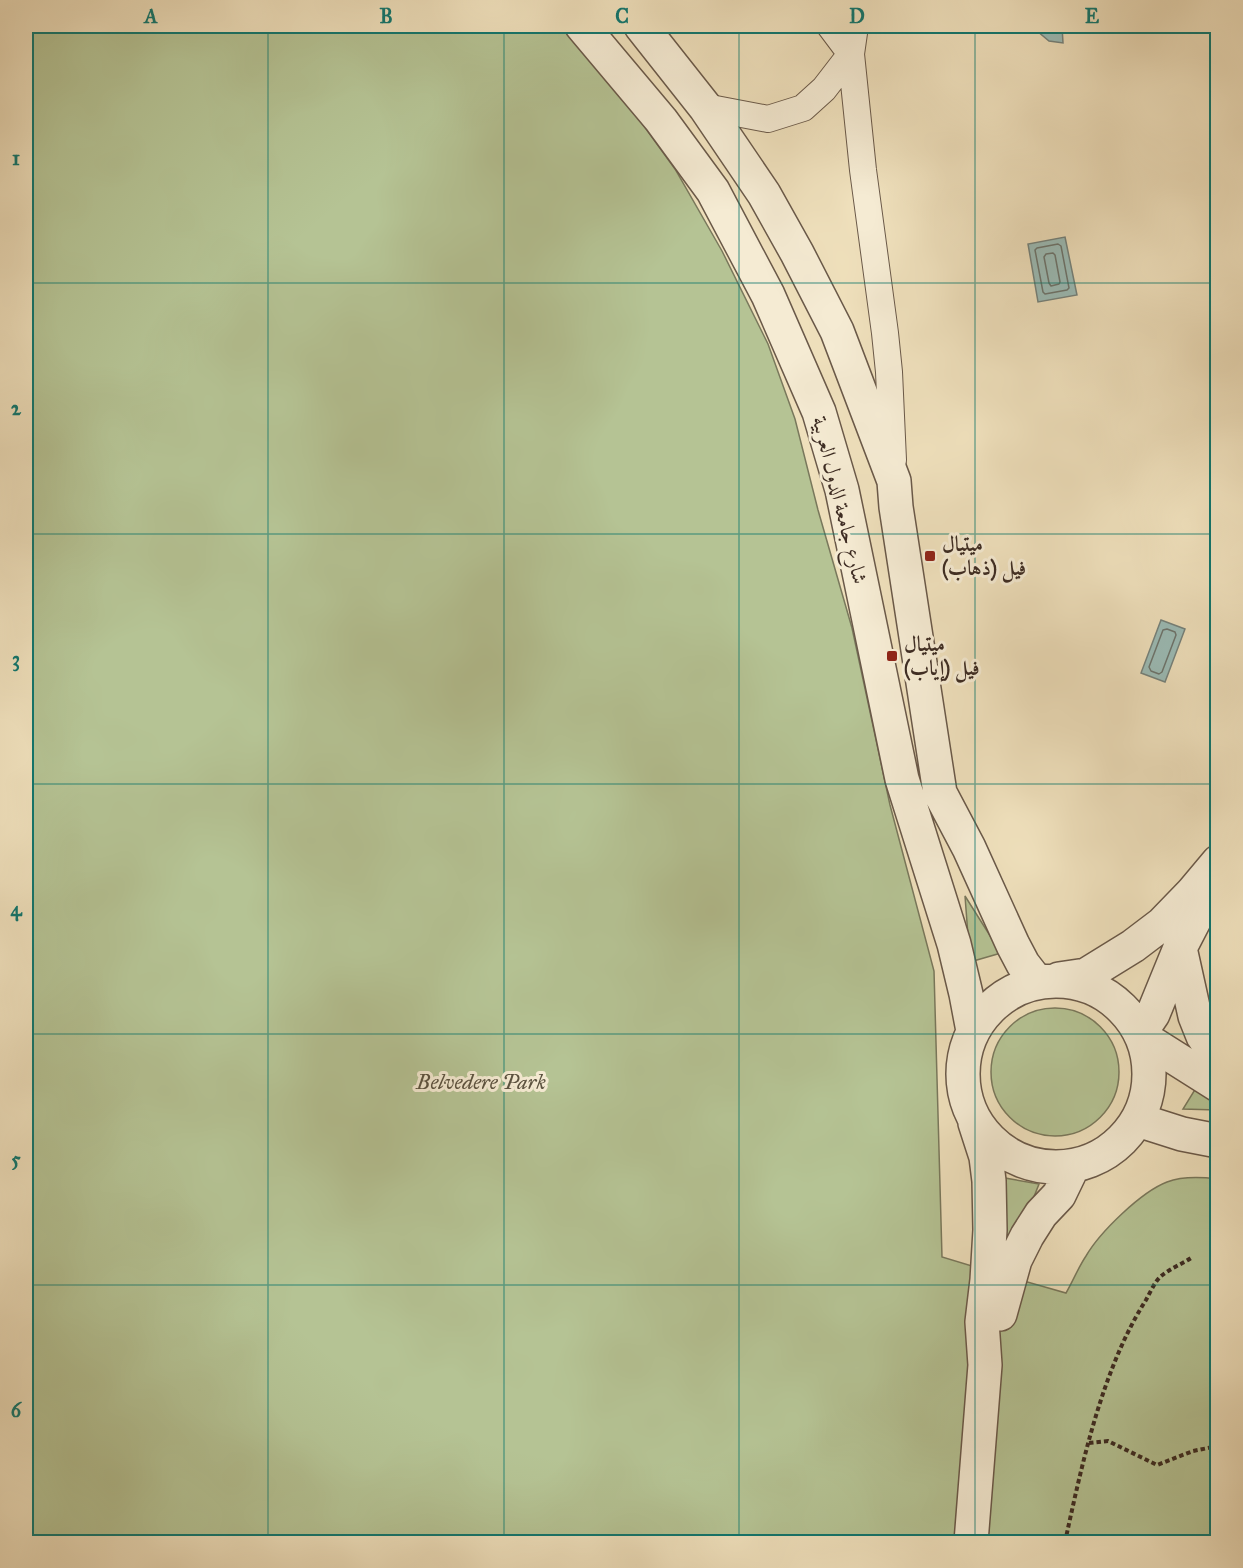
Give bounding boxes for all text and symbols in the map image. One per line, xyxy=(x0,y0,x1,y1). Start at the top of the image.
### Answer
text: A xyxy=(142,4,158,28)
text: B xyxy=(379,4,393,28)
text: C xyxy=(615,4,629,28)
text: D xyxy=(849,4,865,28)
text: E xyxy=(1085,4,1100,28)
text: 1 xyxy=(12,146,20,170)
text: 2 xyxy=(11,396,22,420)
street label: شارع جامعة الدول العربية xyxy=(802,414,873,588)
place label: ميتيال فيل (ذهاب) xyxy=(942,531,1026,583)
marker: ميتيال فيل (ذهاب) xyxy=(923,549,937,563)
place label: ميتيال فيل (إياب) xyxy=(904,631,980,683)
text: 3 xyxy=(12,647,20,672)
marker: ميتيال فيل (إياب) xyxy=(885,649,899,663)
text: 4 xyxy=(10,897,22,922)
park label: Belvedere Park xyxy=(415,1069,546,1095)
text: 5 xyxy=(11,1147,21,1171)
text: 6 xyxy=(11,1398,23,1422)

